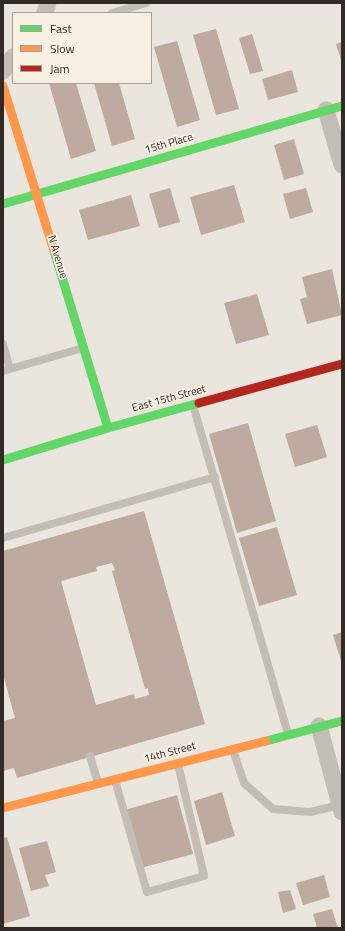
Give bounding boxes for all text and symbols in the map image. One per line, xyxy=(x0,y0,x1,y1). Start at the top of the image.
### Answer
legend xyxy=(12,12,152,84)
text: Fast xyxy=(50,19,72,38)
text: Slow xyxy=(50,39,75,58)
text: Jam xyxy=(50,59,70,78)
street label: 15th Place xyxy=(143,131,195,157)
street label: N Avenue xyxy=(44,234,70,280)
street label: East 15th Street xyxy=(131,383,207,415)
street label: 14th Street xyxy=(143,740,197,766)

